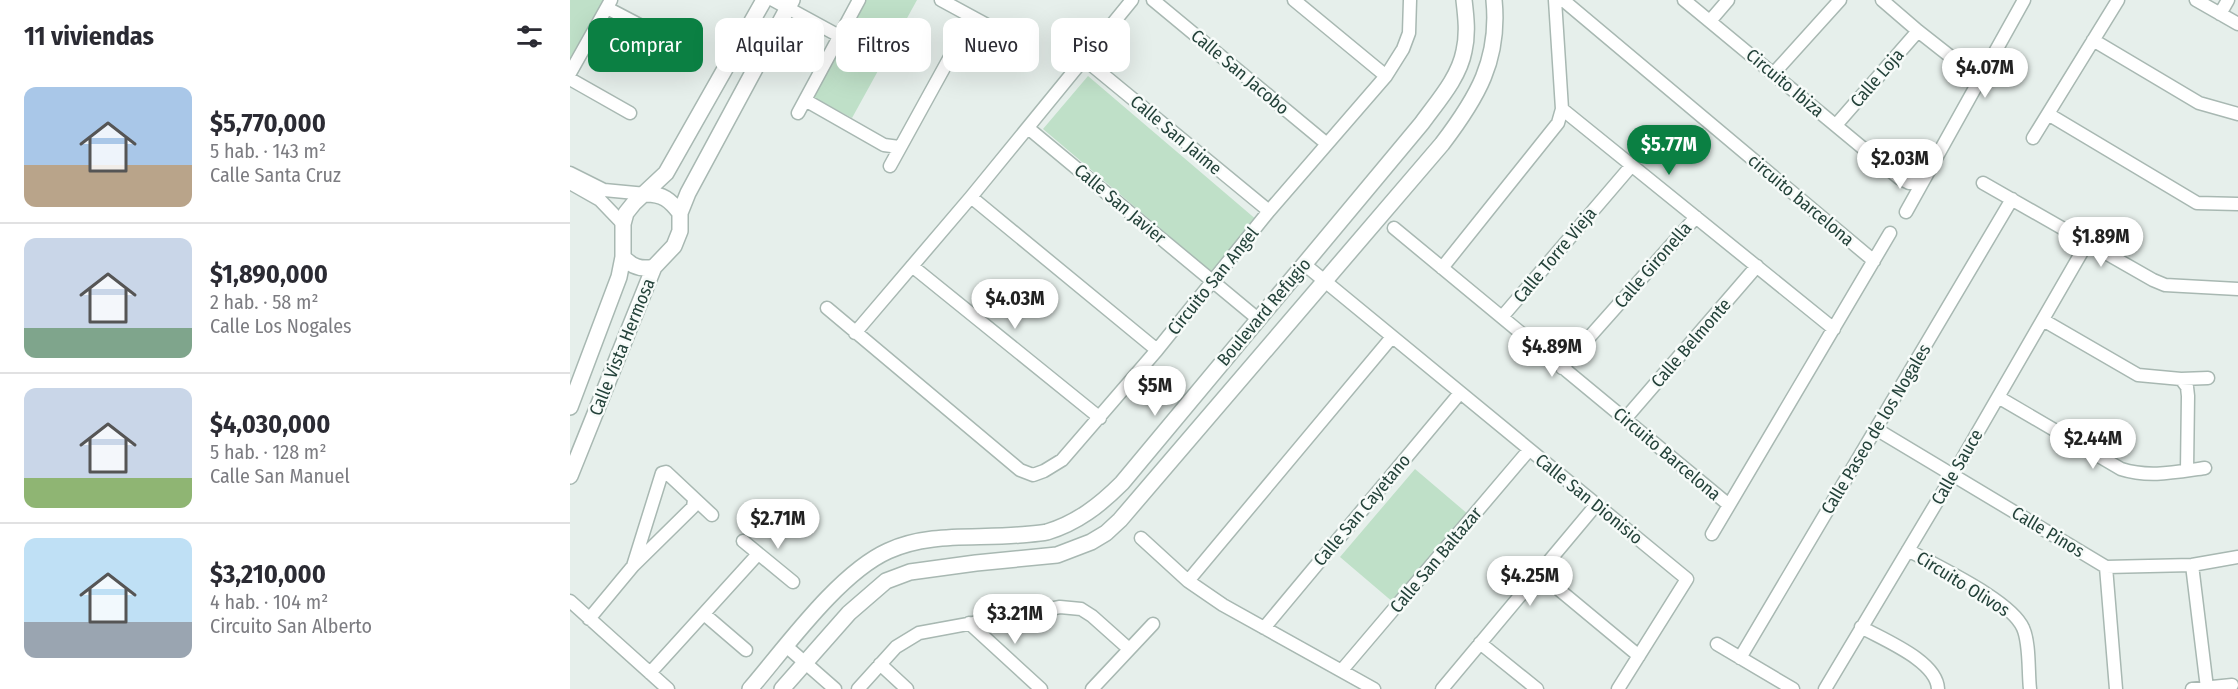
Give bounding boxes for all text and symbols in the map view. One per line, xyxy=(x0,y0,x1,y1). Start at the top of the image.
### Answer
chip: Comprar xyxy=(588,18,703,72)
chip: Alquilar xyxy=(715,18,824,72)
chip: Filtros xyxy=(836,18,931,72)
chip: Nuevo xyxy=(943,18,1039,72)
chip: Piso xyxy=(1051,18,1130,72)
icon: filters xyxy=(513,20,546,53)
text: 11 viviendas xyxy=(24,21,154,52)
street label: Calle San Jacobo xyxy=(1186,25,1294,119)
street label: Circuito Ibiza xyxy=(1742,44,1829,122)
street label: Calle Loja xyxy=(1846,44,1909,112)
pin: $4.07M xyxy=(1936,48,2034,99)
text: $4.07M xyxy=(1956,55,2014,79)
street label: Calle San Jaime xyxy=(1126,90,1226,180)
text: $5,770,000 xyxy=(210,108,326,139)
icon: home xyxy=(72,111,144,183)
pin: $5.77M xyxy=(1620,125,1718,176)
text: $5.77M xyxy=(1641,132,1697,156)
text: 5 hab. · 143 m² xyxy=(210,139,326,163)
pin: $2.03M xyxy=(1851,139,1949,190)
text: $2.03M xyxy=(1871,146,1929,170)
street label: circuito barcelona xyxy=(1744,149,1859,251)
street label: Calle San Javier xyxy=(1070,159,1171,249)
text: Calle Santa Cruz xyxy=(210,163,341,187)
street label: Calle Torre Vieja xyxy=(1509,203,1601,307)
street label: Calle Gironella xyxy=(1610,217,1696,313)
pin: $1.89M xyxy=(2052,217,2150,268)
street label: Circuito San Angel xyxy=(1163,222,1263,339)
text: $1.89M xyxy=(2072,224,2130,248)
street label: Boulevard Refugio xyxy=(1212,254,1316,370)
text: $1,890,000 xyxy=(210,259,328,290)
icon: home xyxy=(72,262,144,334)
street label: Calle Vista Hermosa xyxy=(584,275,660,419)
pin: $4.03M xyxy=(966,279,1064,330)
text: $4.03M xyxy=(985,286,1045,310)
text: 2 hab. · 58 m² xyxy=(210,290,319,314)
street label: Calle Belmonte xyxy=(1646,294,1736,392)
text: Calle Los Nogales xyxy=(210,314,352,338)
pin: $4.89M xyxy=(1503,327,1601,378)
text: $4.89M xyxy=(1522,334,1582,358)
street label: Calle Paseo de los Nogales xyxy=(1816,340,1936,518)
pin: $5M xyxy=(1126,366,1184,417)
text: $5M xyxy=(1138,373,1172,397)
street label: Circuito Barcelona xyxy=(1609,403,1725,505)
text: $4,030,000 xyxy=(210,409,330,440)
icon: home xyxy=(72,412,144,484)
pin: $2.44M xyxy=(2044,419,2142,470)
street label: Calle Sauce xyxy=(1927,425,1987,509)
text: $2.44M xyxy=(2064,426,2122,450)
text: 5 hab. · 128 m² xyxy=(210,440,326,464)
street label: Calle San Cayetano xyxy=(1309,449,1415,571)
street label: Calle San Dionisio xyxy=(1531,449,1647,549)
text: Calle San Manuel xyxy=(210,464,350,488)
pin: $2.71M xyxy=(729,499,827,550)
street label: Calle San Baltazar xyxy=(1385,502,1487,617)
street label: Calle Pinos xyxy=(2008,502,2089,562)
text: $2.71M xyxy=(751,506,805,530)
street label: Circuito Olivos xyxy=(1912,547,2014,622)
pin: $4.25M xyxy=(1481,556,1579,607)
text: $3,210,000 xyxy=(210,559,326,590)
icon: home xyxy=(72,562,144,634)
text: $4.25M xyxy=(1501,563,1559,587)
text: 4 hab. · 104 m² xyxy=(210,590,328,614)
pin: $3.21M xyxy=(966,594,1064,645)
text: $3.21M xyxy=(987,601,1043,625)
text: Circuito San Alberto xyxy=(210,614,372,638)

